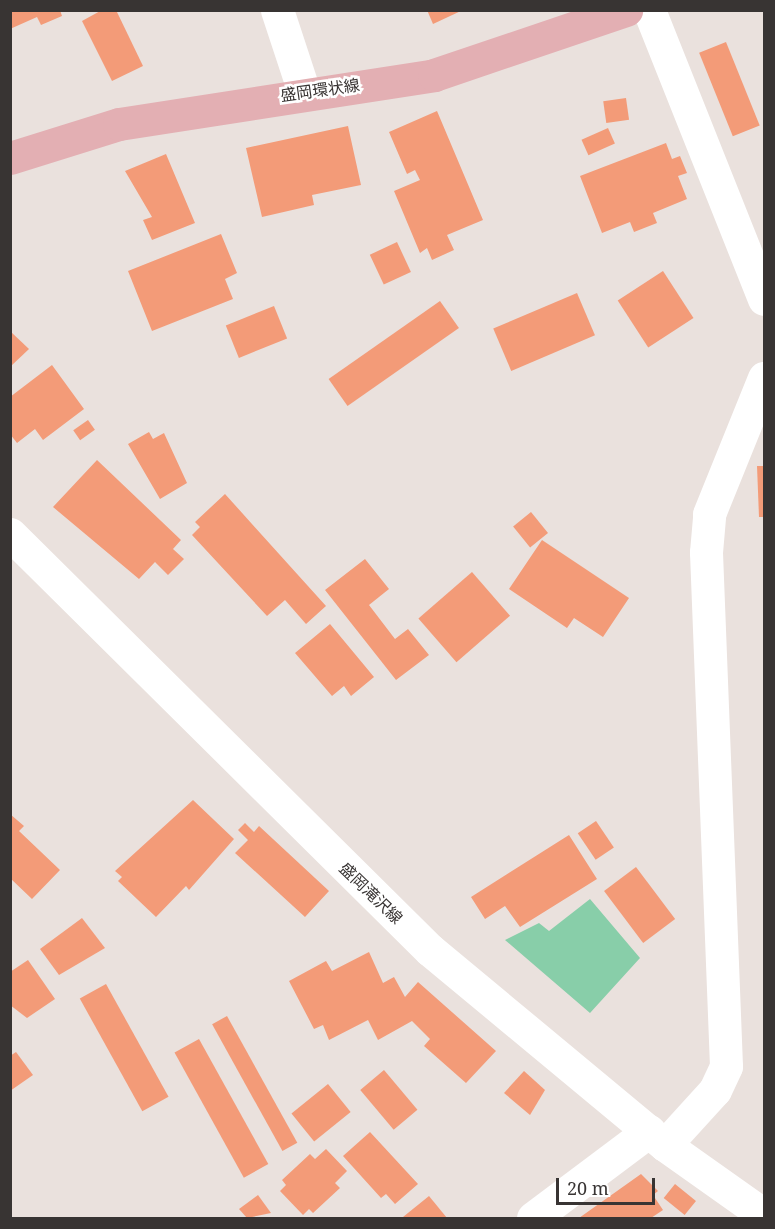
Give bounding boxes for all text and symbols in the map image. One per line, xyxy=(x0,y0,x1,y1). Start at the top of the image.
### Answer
street label: 盛岡環状線 xyxy=(279,75,361,105)
street label: 盛岡滝沢線 xyxy=(336,858,406,928)
scale bar xyxy=(559,1166,658,1204)
text: 20 m xyxy=(567,1176,609,1200)

